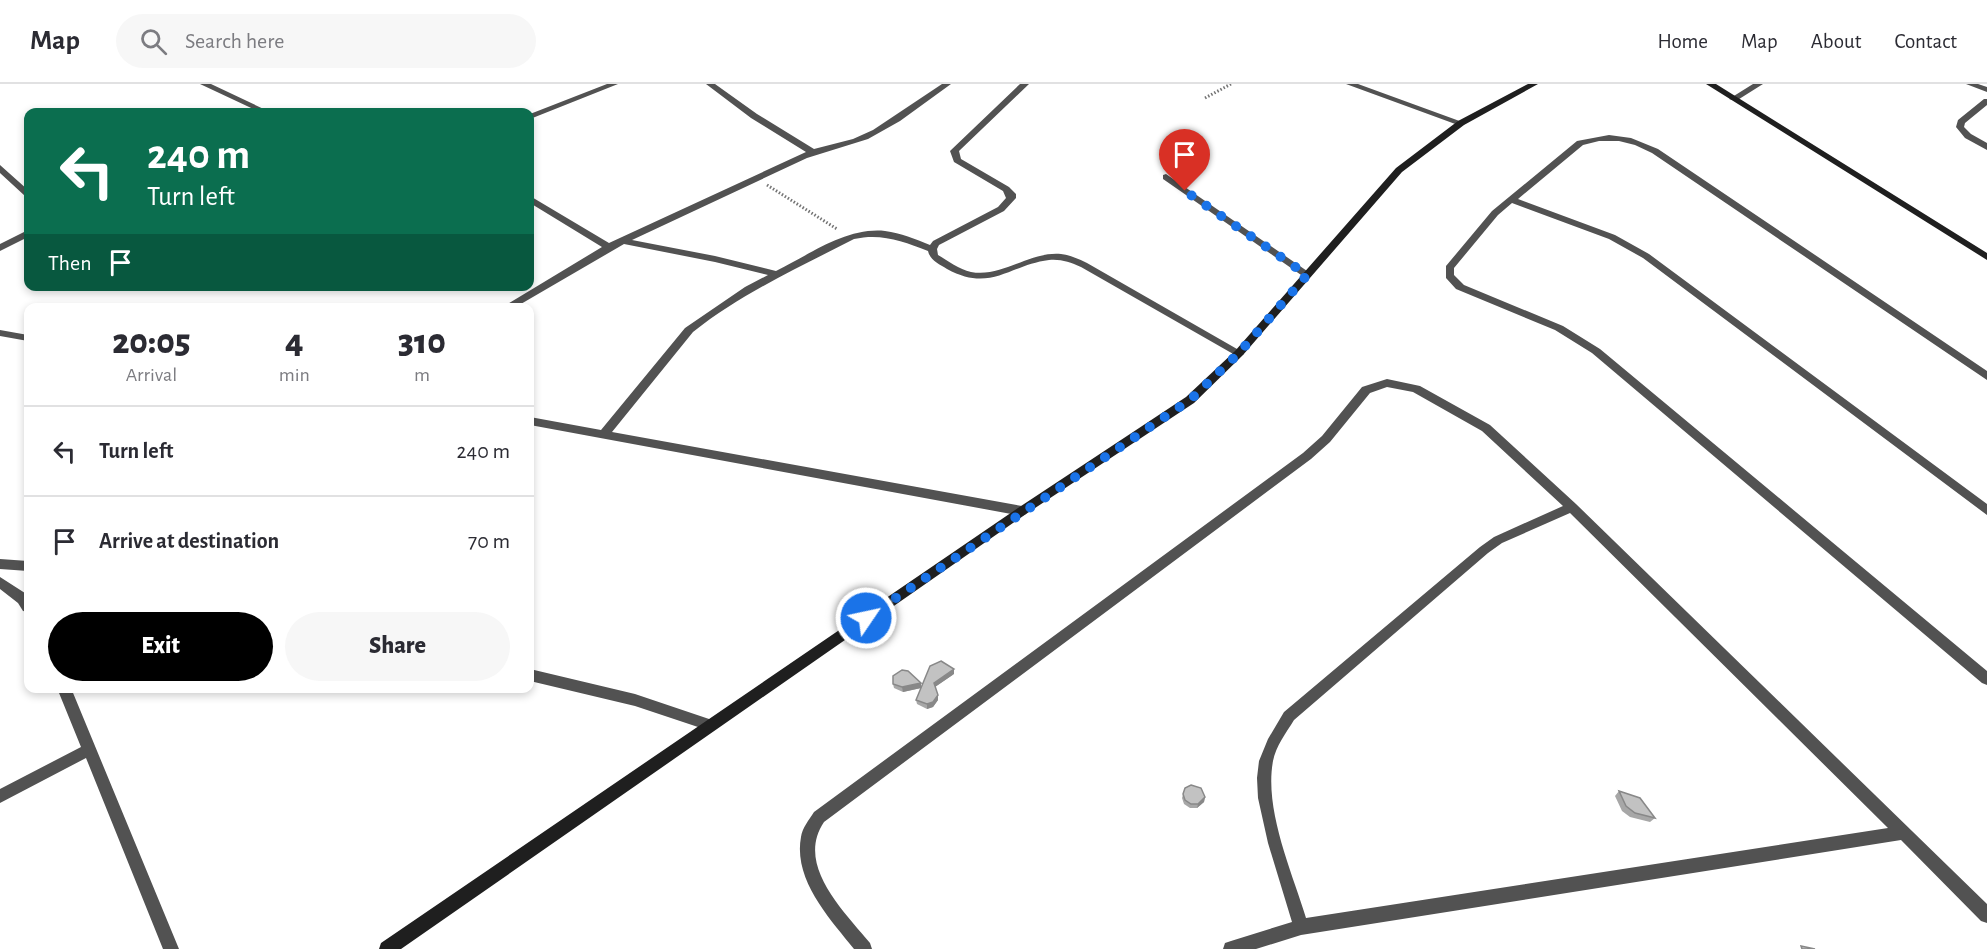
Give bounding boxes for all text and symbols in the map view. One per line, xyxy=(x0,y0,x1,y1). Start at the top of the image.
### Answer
search box xyxy=(116,14,536,68)
icon: search xyxy=(137,25,170,58)
text: Map xyxy=(30,27,80,55)
text: Search here xyxy=(185,30,284,52)
text: Home xyxy=(1657,31,1708,52)
text: Map xyxy=(1741,31,1778,52)
text: About xyxy=(1811,31,1861,52)
text: Contact xyxy=(1894,31,1957,52)
pin xyxy=(1159,129,1210,191)
icon: left xyxy=(48,132,126,210)
text: 240 m xyxy=(147,134,250,176)
icon: arrive xyxy=(1168,138,1201,171)
text: Turn left xyxy=(147,183,235,210)
icon: arrive xyxy=(104,246,137,279)
text: Then xyxy=(48,252,92,274)
text: 20:05 xyxy=(112,324,191,360)
text: 4 xyxy=(285,324,304,360)
text: 310 xyxy=(398,324,446,360)
text: Arrival xyxy=(126,365,177,385)
text: min xyxy=(279,365,310,385)
text: m xyxy=(414,365,430,385)
icon: left xyxy=(48,435,81,468)
text: Turn left xyxy=(99,440,173,462)
text: 240 m xyxy=(457,440,510,462)
icon: arrive xyxy=(48,525,81,558)
text: Arrive at destination xyxy=(99,530,279,552)
text: 70 m xyxy=(468,530,510,552)
position arrow xyxy=(834,586,898,650)
button: Exit xyxy=(48,612,273,681)
button: Share xyxy=(285,612,510,681)

